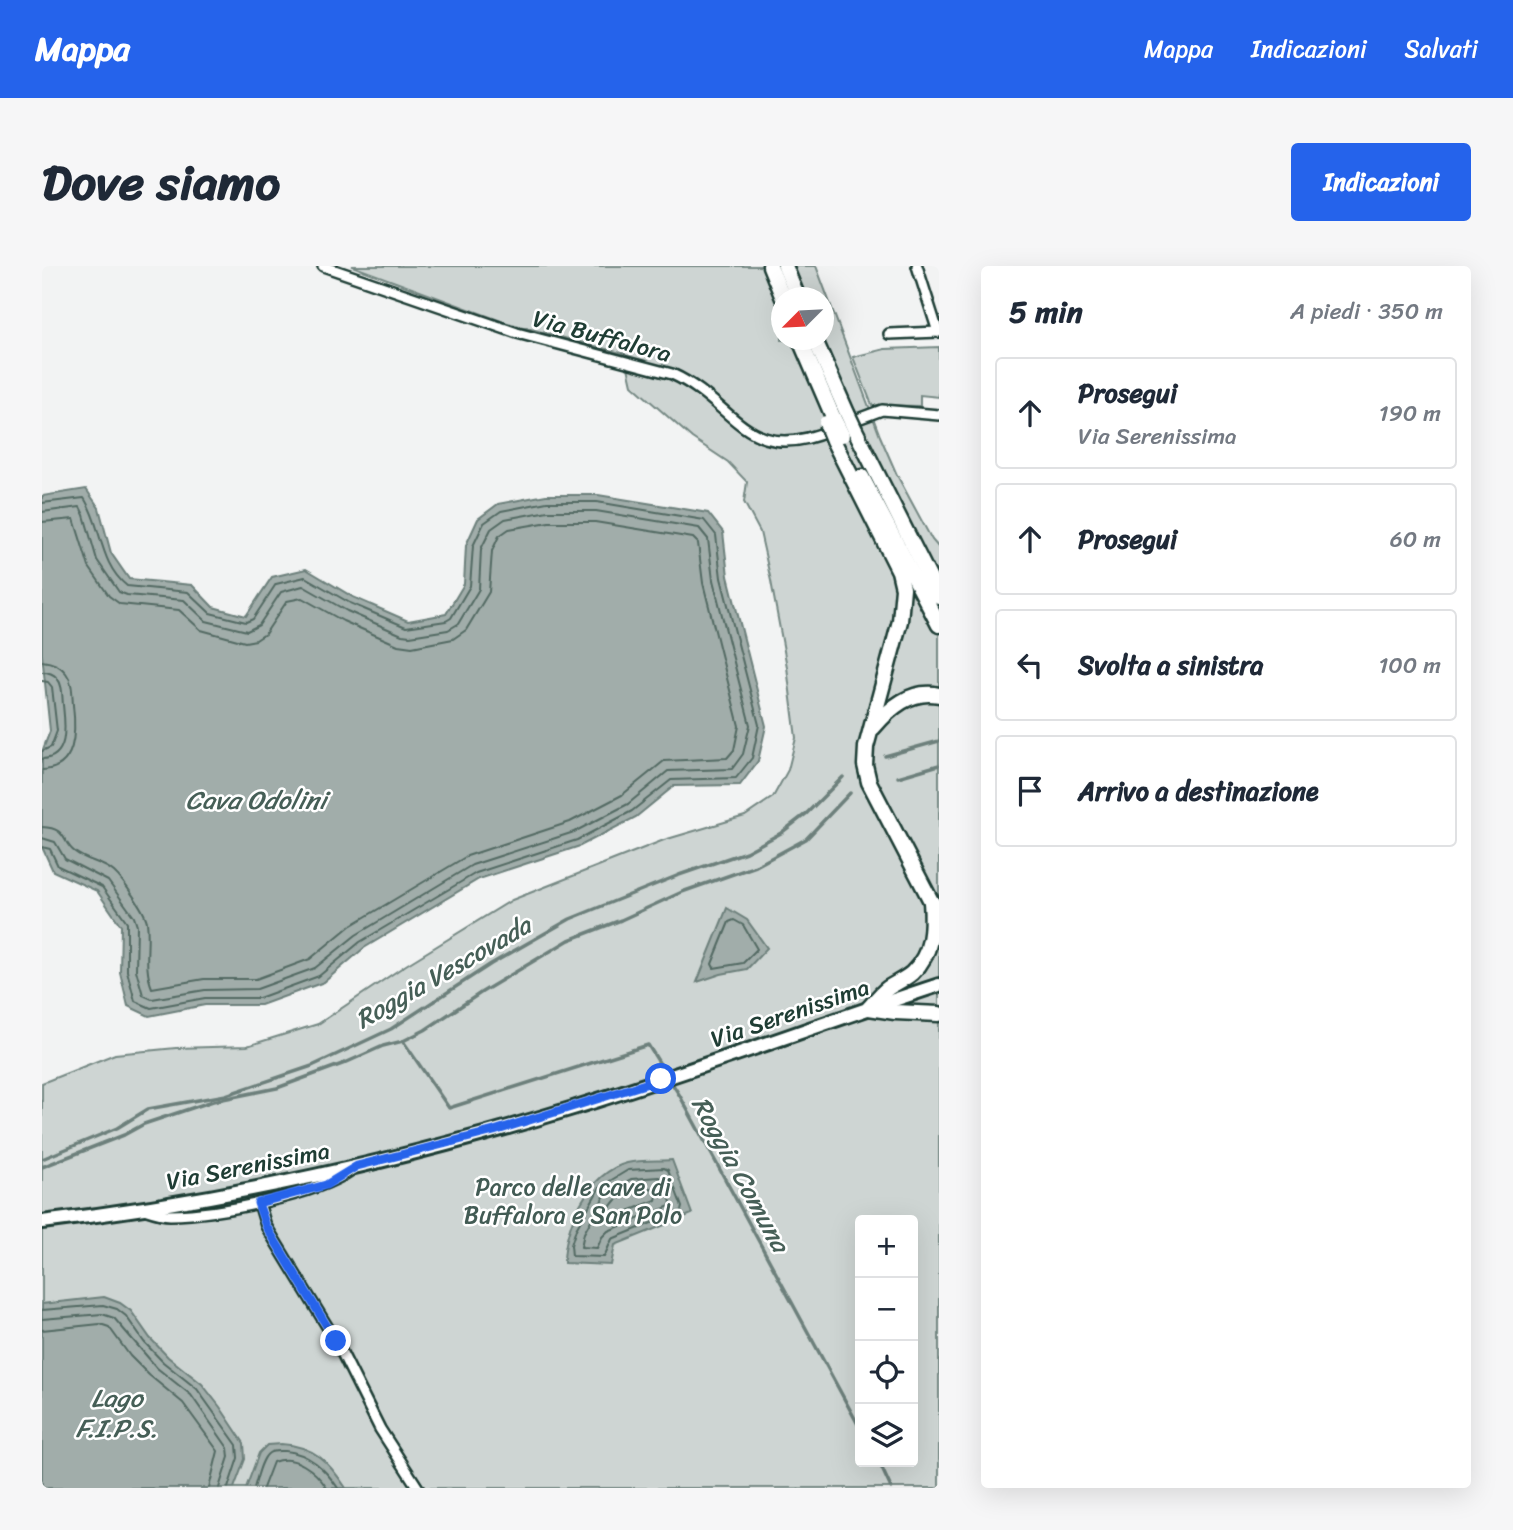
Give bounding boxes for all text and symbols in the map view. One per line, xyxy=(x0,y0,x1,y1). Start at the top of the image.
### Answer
text: Mappa xyxy=(35,20,130,78)
text: Mappa xyxy=(1144,28,1213,70)
text: Indicazioni xyxy=(1251,28,1367,70)
text: Salvati xyxy=(1405,28,1478,70)
text: Dove siamo xyxy=(42,139,280,226)
button: Indicazioni xyxy=(1291,143,1471,221)
text: 5 min xyxy=(1009,285,1083,339)
north arrow xyxy=(771,287,834,350)
text: A piedi · 350 m xyxy=(1290,291,1443,332)
street label: Via Buffalora xyxy=(528,297,676,375)
text: Prosegui xyxy=(1078,370,1177,416)
text: 190 m xyxy=(1379,393,1441,434)
icon: ahead xyxy=(1011,394,1049,432)
text: Via Serenissima xyxy=(1078,416,1237,457)
text: Prosegui xyxy=(1078,516,1177,562)
text: 60 m xyxy=(1390,519,1441,560)
icon: ahead xyxy=(1011,520,1049,558)
text: Svolta a sinistra xyxy=(1078,642,1263,688)
text: 100 m xyxy=(1378,645,1441,686)
icon: left xyxy=(1011,646,1049,684)
text: Arrivo a destinazione xyxy=(1078,768,1319,814)
icon: arrive xyxy=(1011,772,1049,810)
water label: Cava Odolini xyxy=(186,777,331,823)
water label: Roggia Vescovada xyxy=(346,902,542,1041)
street label: Via Serenissima xyxy=(705,966,875,1060)
route start xyxy=(645,1063,676,1094)
water label: Roggia Comuna xyxy=(679,1087,804,1263)
street label: Via Serenissima xyxy=(163,1130,333,1202)
park label: Parco delle cave di Buffalora e San Polo xyxy=(464,1166,682,1236)
map controls xyxy=(855,1215,918,1467)
button: + xyxy=(855,1215,918,1278)
button: − xyxy=(855,1278,918,1341)
route end xyxy=(320,1325,351,1356)
button: locate xyxy=(855,1341,918,1404)
water label: Lago F.I.P.S. xyxy=(76,1375,158,1451)
button: layers xyxy=(855,1404,918,1467)

